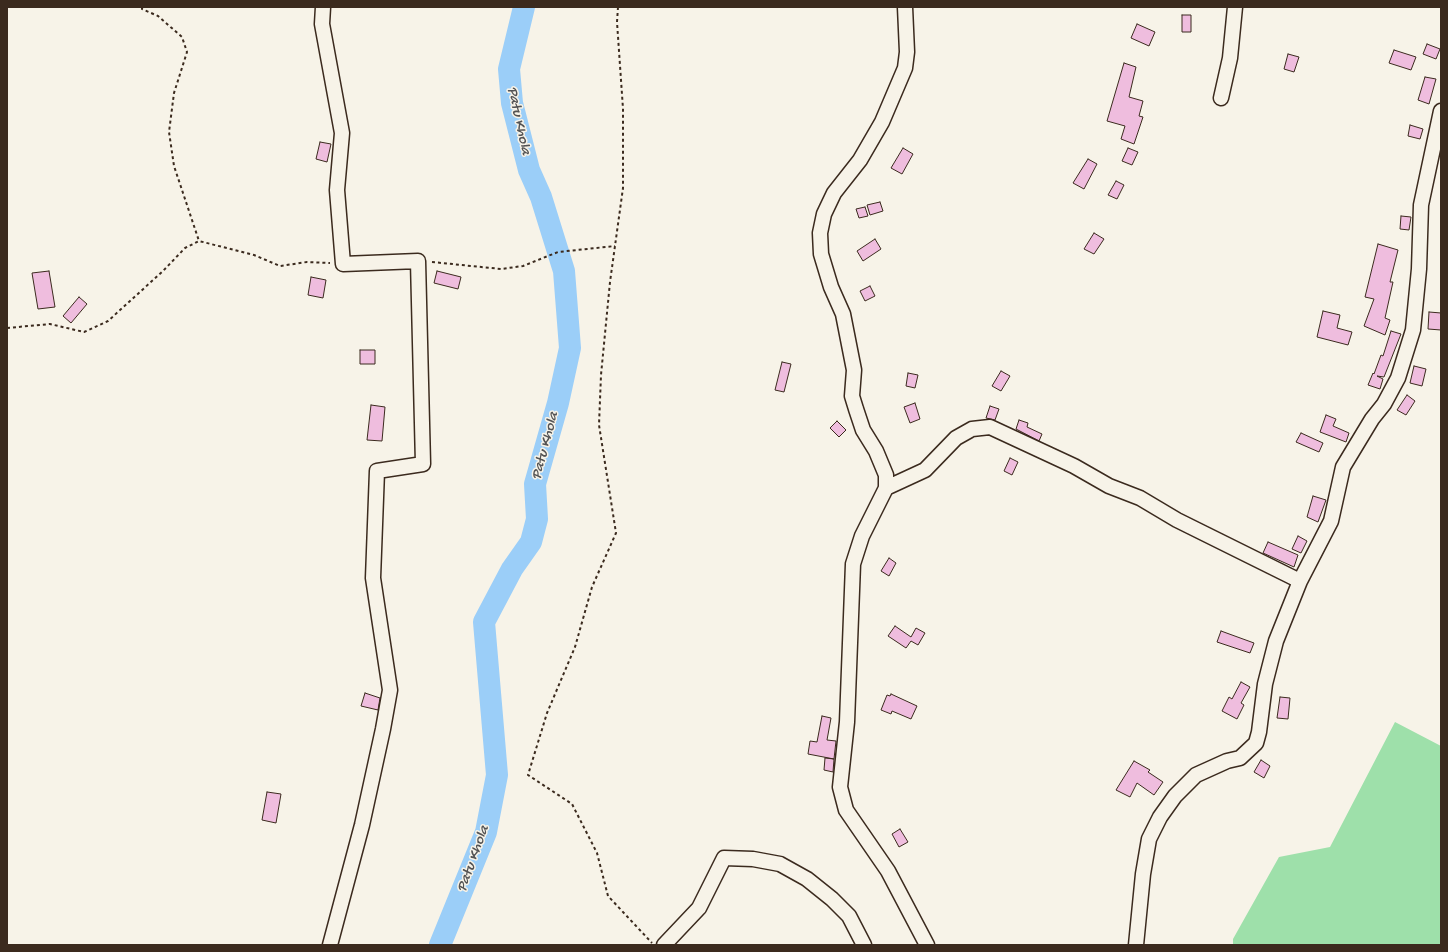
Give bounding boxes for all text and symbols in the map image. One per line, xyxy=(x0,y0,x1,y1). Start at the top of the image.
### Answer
water label: Patu Khola xyxy=(502,85,534,157)
water label: Patu Khola xyxy=(528,410,564,482)
water label: Patu Khola xyxy=(454,823,494,895)

